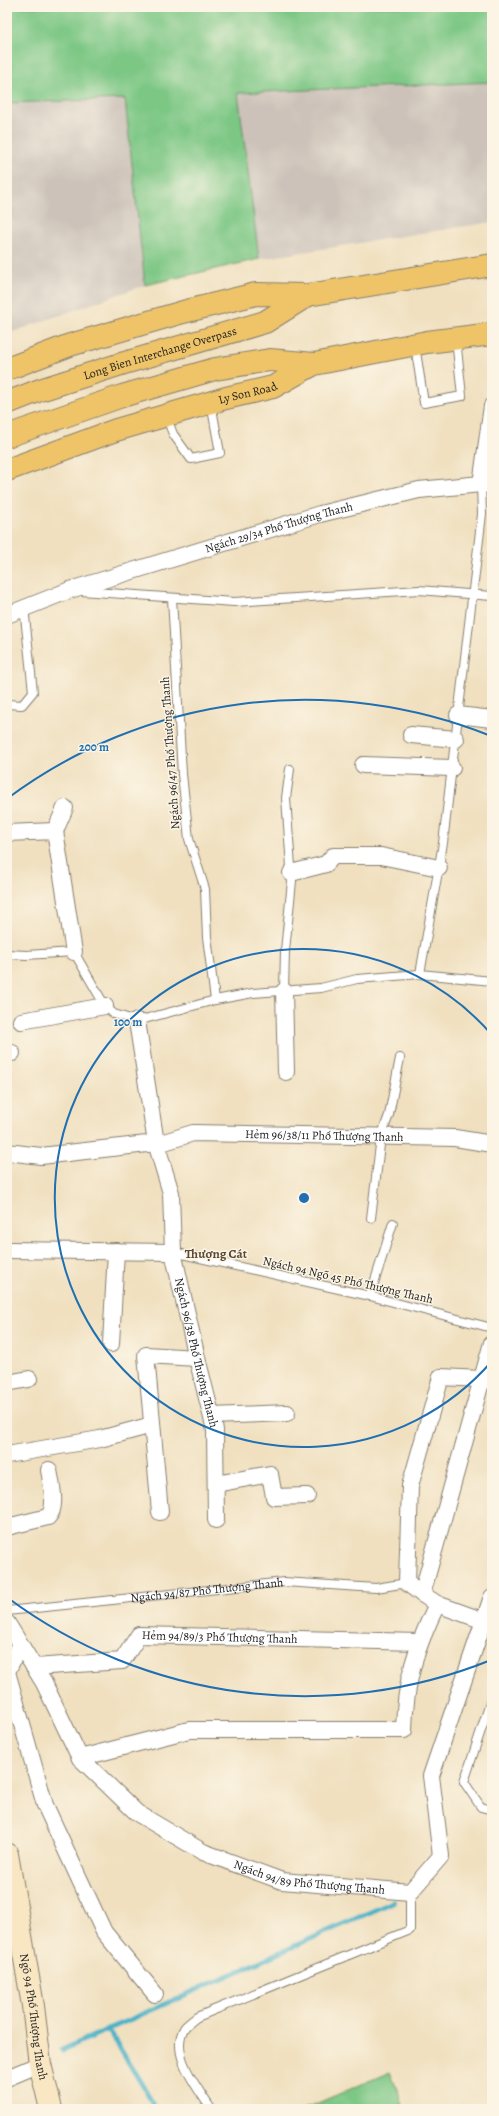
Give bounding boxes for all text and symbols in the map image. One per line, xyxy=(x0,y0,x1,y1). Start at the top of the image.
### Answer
street label: Long Bien Interchange Overpass xyxy=(81,323,239,384)
street label: Ly Son Road xyxy=(217,378,281,408)
street label: Ngách 29/34 Phố Thượng Thanh xyxy=(203,498,355,556)
street label: Ngách 96/47 Phố Thượng Thanh xyxy=(157,676,183,830)
text: 200 m xyxy=(79,739,109,755)
text: 100 m xyxy=(114,1014,142,1030)
street label: Hẻm 96/38/11 Phố Thượng Thanh xyxy=(245,1126,404,1145)
centre of rings xyxy=(297,1191,311,1205)
district label: Thượng Cát xyxy=(185,1245,248,1262)
street label: Ngách 94 Ngõ 45 Phố Thượng Thanh xyxy=(261,1253,435,1308)
street label: Ngách 96/38 Phố Thượng Thanh xyxy=(171,1276,222,1430)
street label: Ngách 94/87 Phố Thượng Thanh xyxy=(130,1574,285,1606)
street label: Hẻm 94/89/3 Phố Thượng Thanh xyxy=(142,1627,298,1647)
street label: Ngách 94/89 Phố Thượng Thanh xyxy=(232,1856,386,1898)
street label: Ngõ 94 Phố Thượng Thanh xyxy=(16,1952,52,2082)

